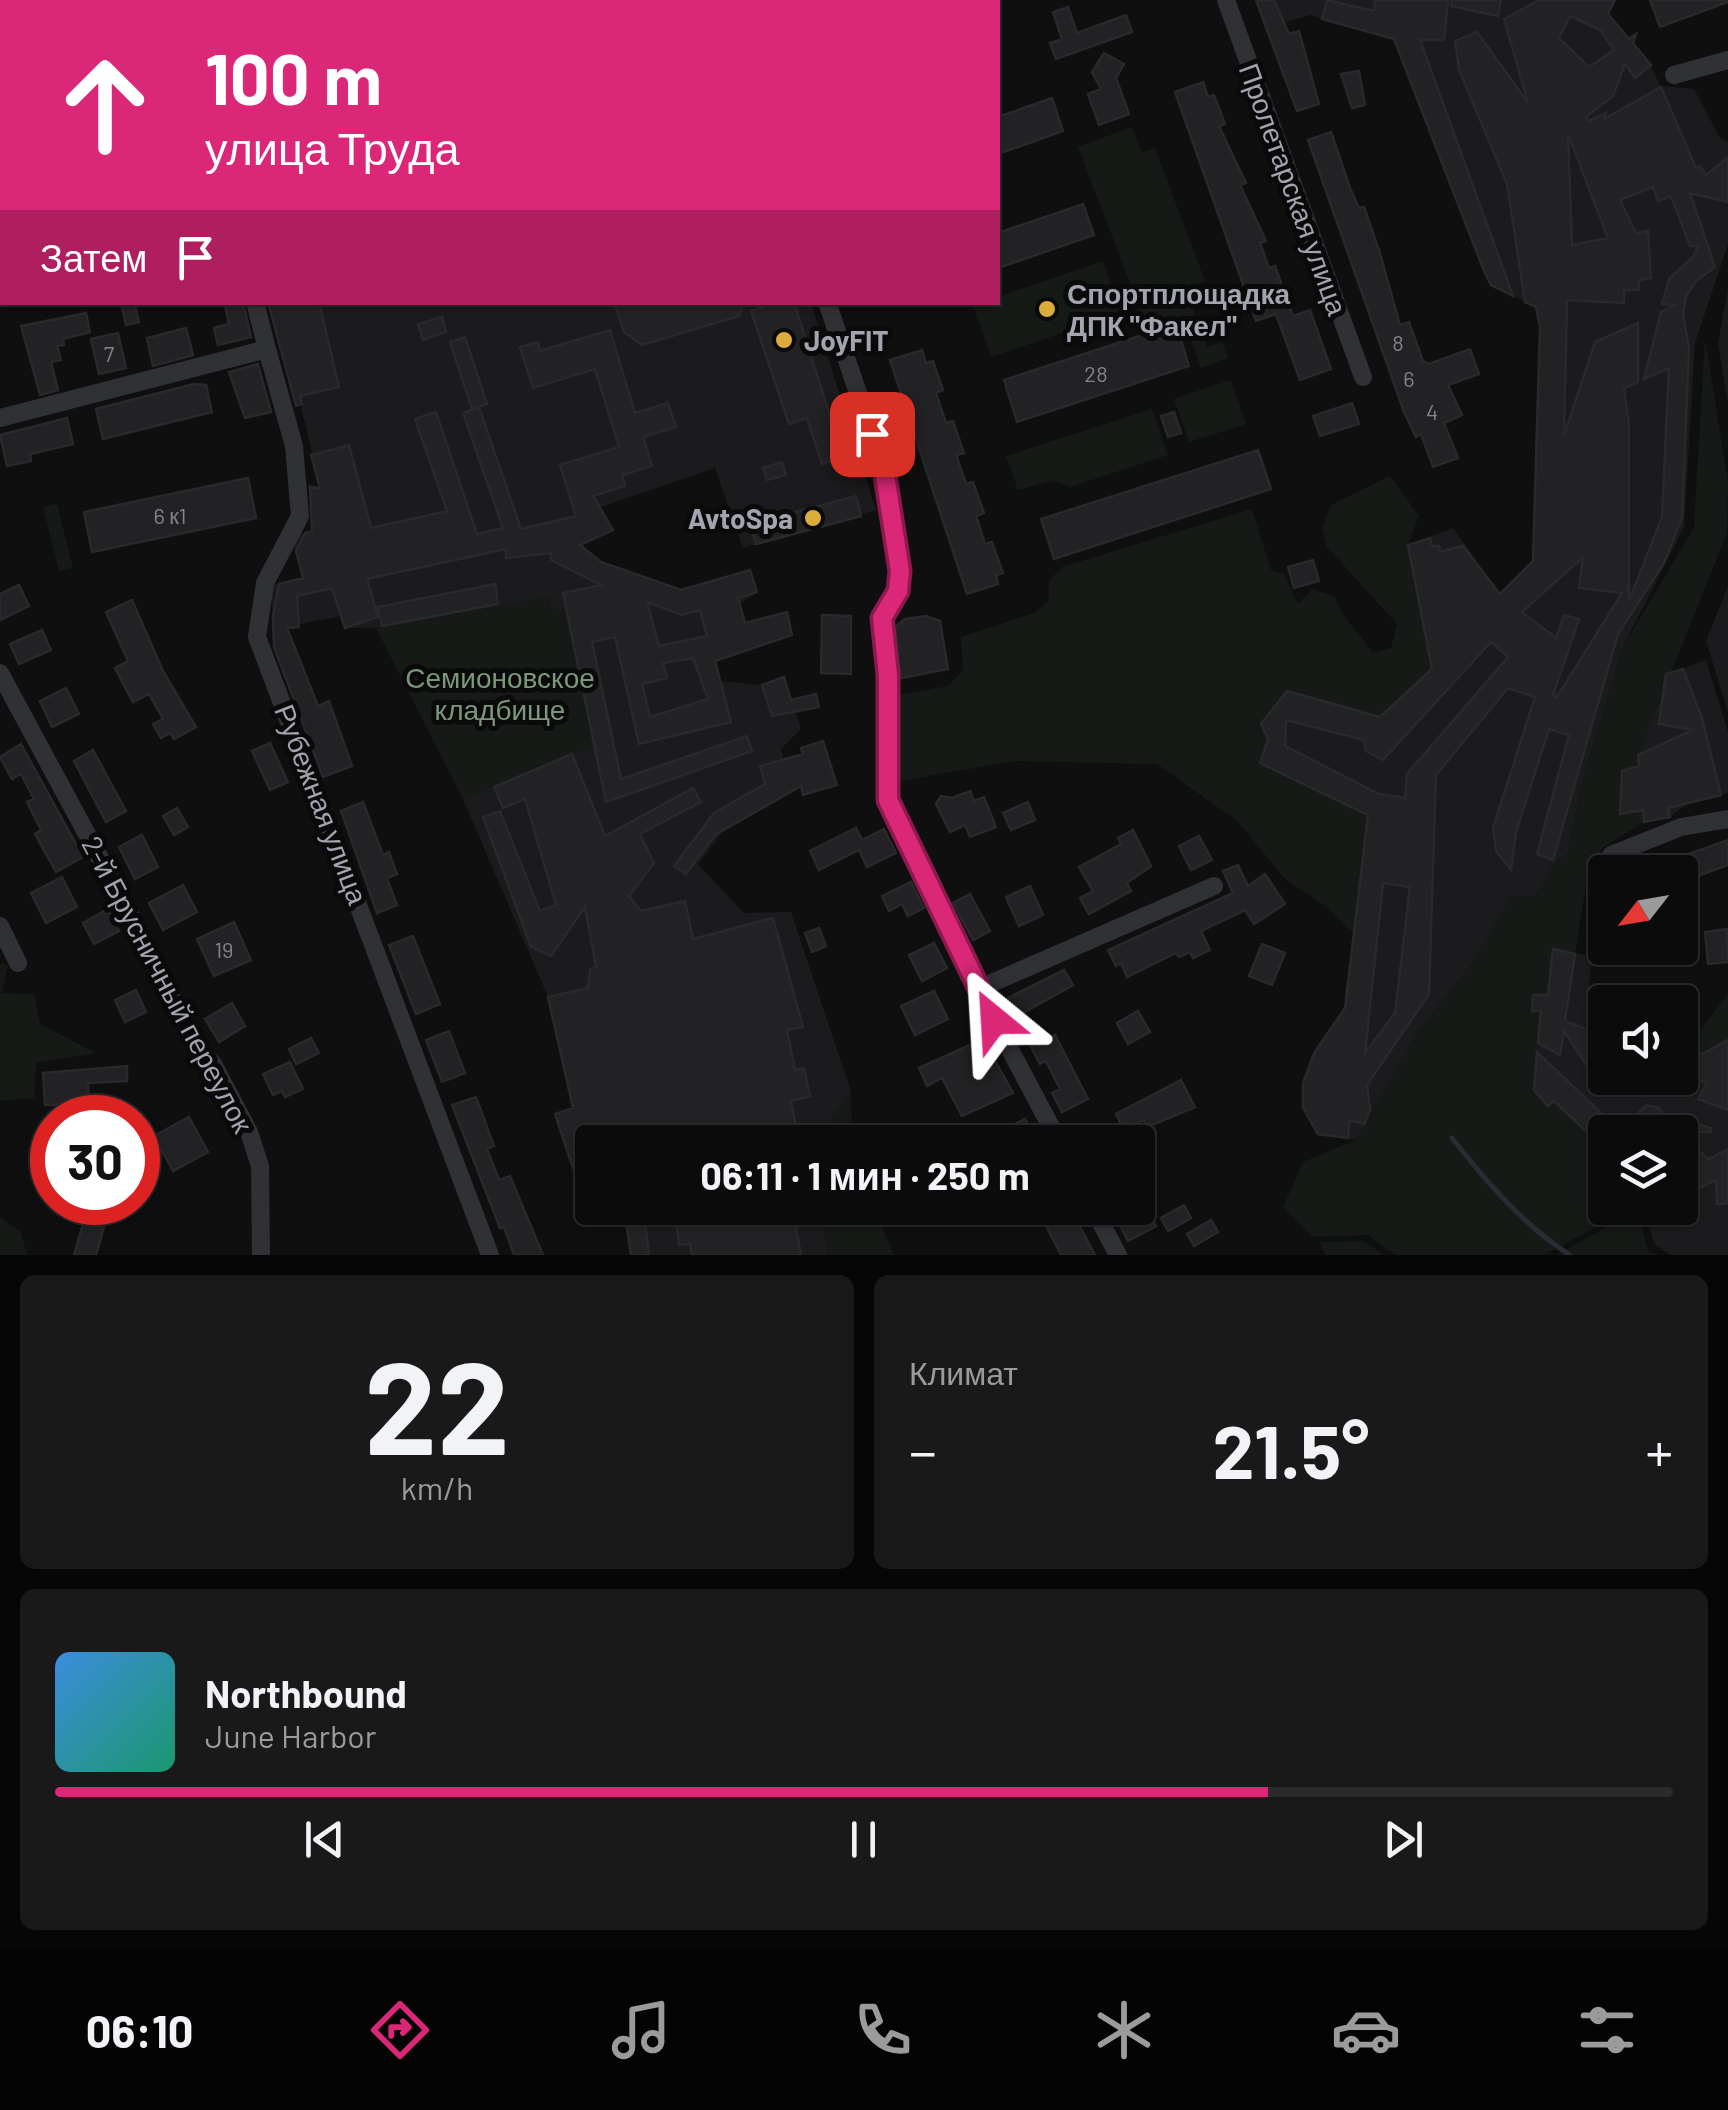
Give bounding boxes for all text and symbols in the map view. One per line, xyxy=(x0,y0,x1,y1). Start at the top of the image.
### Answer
text: 100 m xyxy=(205,35,382,119)
icon: ahead xyxy=(40,40,170,170)
street label: Пролетарская улица xyxy=(1233,58,1356,320)
text: улица Труда xyxy=(205,120,459,174)
icon: arrive xyxy=(168,230,223,285)
text: Затем xyxy=(40,234,148,280)
place label: Спортплощадка ДПК "Факел" xyxy=(1067,276,1290,342)
marker: Спортплощадка ДПК "Факел" xyxy=(1036,298,1058,320)
place label: JoyFIT xyxy=(804,323,889,357)
marker: JoyFIT xyxy=(773,329,795,351)
house number: 8 xyxy=(1392,329,1404,355)
house number: 7 xyxy=(104,340,114,366)
house number: 28 xyxy=(1084,360,1108,386)
house number: 6 xyxy=(1403,365,1415,391)
pin xyxy=(830,392,915,477)
house number: 4 xyxy=(1426,398,1438,424)
icon: arrive xyxy=(845,407,900,462)
place label: AvtoSpa xyxy=(688,501,793,535)
house number: 6 к1 xyxy=(153,502,187,528)
marker: AvtoSpa xyxy=(802,507,824,529)
park label: Семионовское кладбище xyxy=(405,660,595,726)
street label: Рубежная улица xyxy=(268,699,376,909)
street label: 2-й Брусничный переулок xyxy=(75,830,261,1139)
north arrow xyxy=(1588,855,1698,965)
map controls xyxy=(1588,855,1698,1225)
house number: 19 xyxy=(214,936,234,962)
position arrow xyxy=(942,968,1046,1072)
button: sound xyxy=(1588,985,1698,1095)
speed limit sign: 30 xyxy=(30,1095,160,1225)
button: layers xyxy=(1588,1115,1698,1225)
text: 06:11 · 1 мин · 250 m xyxy=(700,1152,1030,1198)
text: 22 xyxy=(364,1325,510,1481)
text: Климат xyxy=(909,1353,1018,1391)
text: 21.5° xyxy=(1213,1404,1369,1494)
text: − xyxy=(909,1417,937,1483)
text: + xyxy=(1645,1417,1673,1483)
text: km/h xyxy=(401,1468,473,1506)
text: Northbound xyxy=(205,1670,407,1716)
text: June Harbor xyxy=(205,1716,376,1754)
icon: previous xyxy=(297,1812,352,1867)
icon: pause xyxy=(836,1812,891,1867)
icon: next xyxy=(1376,1812,1431,1867)
icon: directions xyxy=(365,1995,435,2065)
icon: music xyxy=(606,1995,676,2065)
icon: phone xyxy=(848,1995,918,2065)
icon: climate xyxy=(1089,1995,1159,2065)
icon: car xyxy=(1331,1995,1401,2065)
icon: filters xyxy=(1572,1995,1642,2065)
text: 06:10 xyxy=(86,2003,194,2057)

